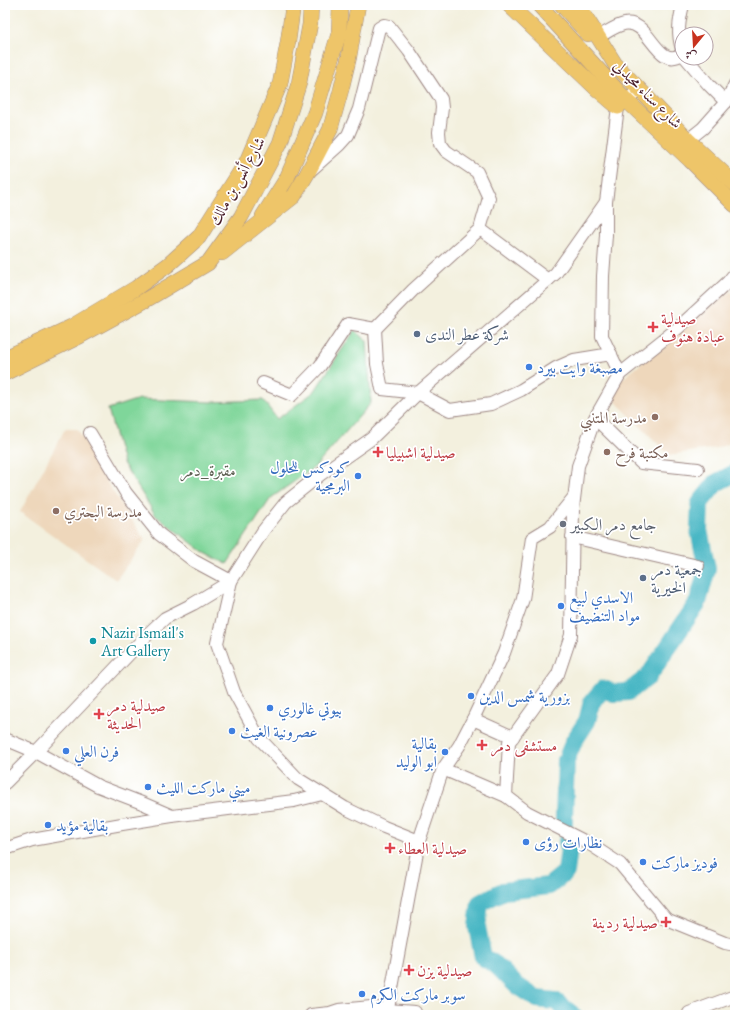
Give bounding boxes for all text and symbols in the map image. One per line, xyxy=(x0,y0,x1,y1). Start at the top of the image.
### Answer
north arrow xyxy=(674,26,714,66)
text: ش xyxy=(683,47,698,64)
street label: شارع سناء محيدلي xyxy=(607,55,687,135)
street label: شارع أنس بن مالك xyxy=(203,133,273,230)
place label: صيدلية عبادة هنوف xyxy=(661,308,725,347)
marker: صيدلية عبادة هنوف xyxy=(648,322,658,332)
place label: شركة عطر الندى xyxy=(425,324,509,345)
marker: شركة عطر الندى xyxy=(412,329,422,339)
place label: مصبغة وايت بيرد xyxy=(537,357,623,378)
marker: مصبغة وايت بيرد xyxy=(524,362,534,372)
place label: مدرسة المتنبي xyxy=(580,407,647,433)
marker: مدرسة المتنبي xyxy=(650,412,660,422)
place label: صيدلية اشبيليا xyxy=(386,442,456,463)
place label: مكتبة فرح xyxy=(615,442,669,467)
marker: صيدلية اشبيليا xyxy=(373,447,383,457)
marker: مكتبة فرح xyxy=(602,447,612,457)
place label: كودكس للحلول البرمجية xyxy=(270,457,350,496)
park label: مقبرة_دمر xyxy=(180,460,236,482)
marker: كودكس للحلول البرمجية xyxy=(353,471,363,481)
place label: مدرسة البحتري xyxy=(64,501,142,524)
marker: مدرسة البحتري xyxy=(51,506,61,516)
place label: جامع دمر الكبير xyxy=(569,514,657,540)
marker: جامع دمر الكبير xyxy=(558,519,568,529)
place label: جمعية دمر الخيرية xyxy=(651,559,702,598)
marker: جمعية دمر الخيرية xyxy=(638,573,648,583)
place label: الاسدي لبيع مواد التنضيف xyxy=(569,587,640,626)
marker: الاسدي لبيع مواد التنضيف xyxy=(556,601,566,611)
place label: Nazir Ismail's Art Gallery xyxy=(100,622,184,661)
marker: Nazir Ismail's Art Gallery xyxy=(88,636,98,646)
place label: بزورية شمس الدين xyxy=(479,686,570,707)
marker: بزورية شمس الدين xyxy=(466,691,476,701)
place label: صيدلية دمر الحديثة xyxy=(107,695,166,734)
place label: بيوتي غالوري xyxy=(278,698,342,721)
marker: بيوتي غالوري xyxy=(265,703,275,713)
marker: صيدلية دمر الحديثة xyxy=(94,709,104,719)
place label: عصرونية الغيث xyxy=(240,721,318,742)
marker: عصرونية الغيث xyxy=(227,726,237,736)
place label: بقالية ابو الوليد xyxy=(396,733,437,772)
place label: مستشفى دمر xyxy=(491,735,557,757)
marker: مستشفى دمر xyxy=(476,739,488,751)
place label: فرن العلي xyxy=(74,741,119,767)
marker: فرن العلي xyxy=(61,746,71,756)
marker: بقالية ابو الوليد xyxy=(440,747,450,757)
place label: ميني ماركت الليث xyxy=(156,777,250,803)
marker: ميني ماركت الليث xyxy=(143,782,153,792)
place label: بقالية مؤيد xyxy=(56,815,108,836)
marker: بقالية مؤيد xyxy=(43,820,53,830)
place label: نظارات رؤى xyxy=(534,832,602,853)
marker: نظارات رؤى xyxy=(521,837,531,847)
place label: صيدلية العطاء xyxy=(398,838,467,859)
marker: صيدلية العطاء xyxy=(385,843,395,853)
place label: فوديز ماركت xyxy=(651,852,718,873)
marker: فوديز ماركت xyxy=(638,857,648,867)
place label: صيدلية ردينة xyxy=(592,912,658,933)
marker: صيدلية ردينة xyxy=(661,917,671,927)
place label: صيدلية يزن xyxy=(417,960,472,981)
marker: صيدلية يزن xyxy=(404,965,414,975)
place label: سوبر ماركت الكرم xyxy=(370,984,466,1009)
marker: سوبر ماركت الكرم xyxy=(357,989,367,999)

